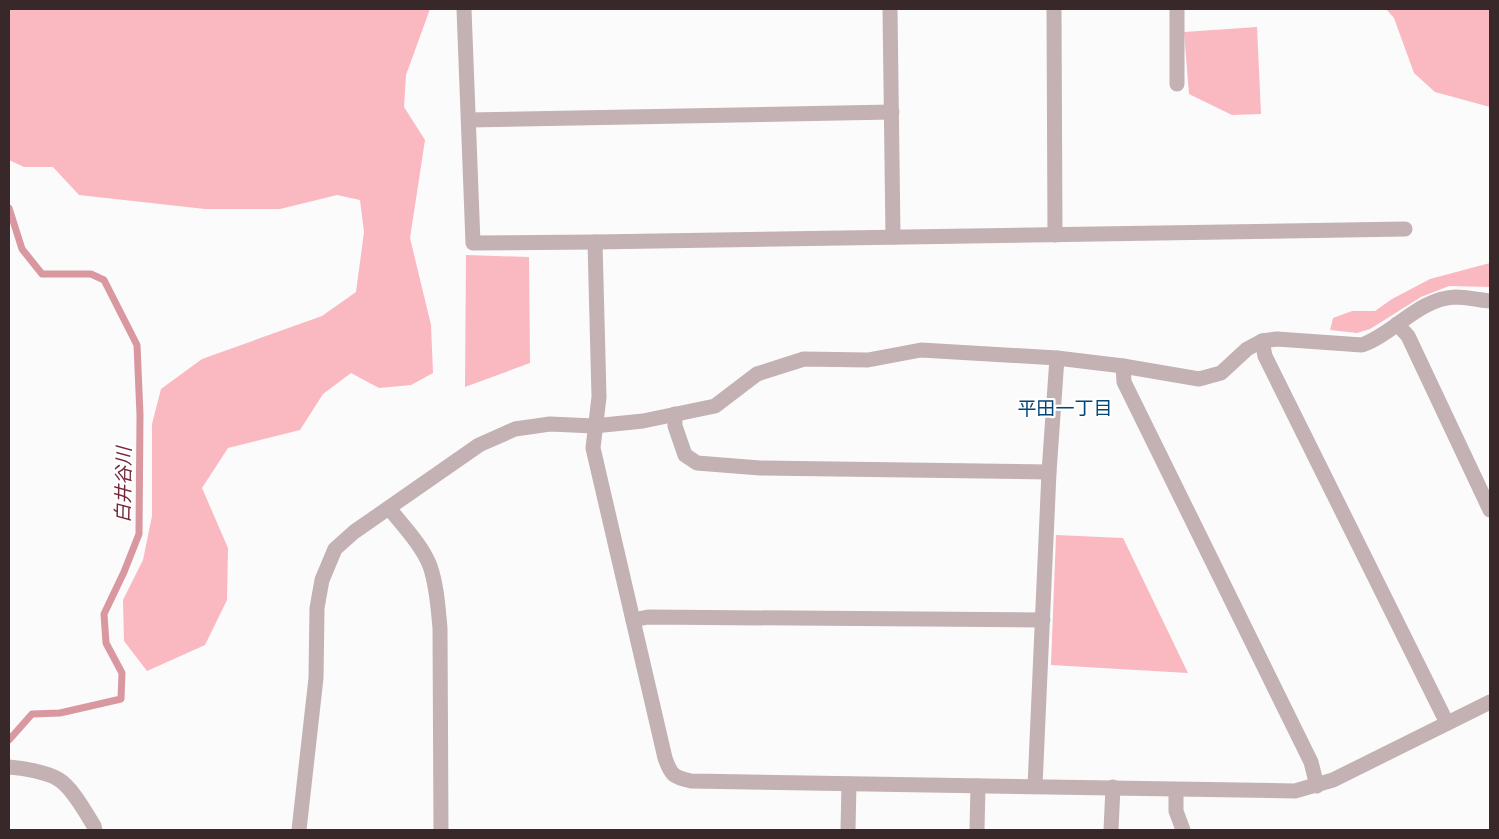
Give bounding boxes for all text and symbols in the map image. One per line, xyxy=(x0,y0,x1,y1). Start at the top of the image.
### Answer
district label: 平田一丁目 xyxy=(1017,396,1113,422)
water label: 白井谷川 xyxy=(110,445,138,523)

